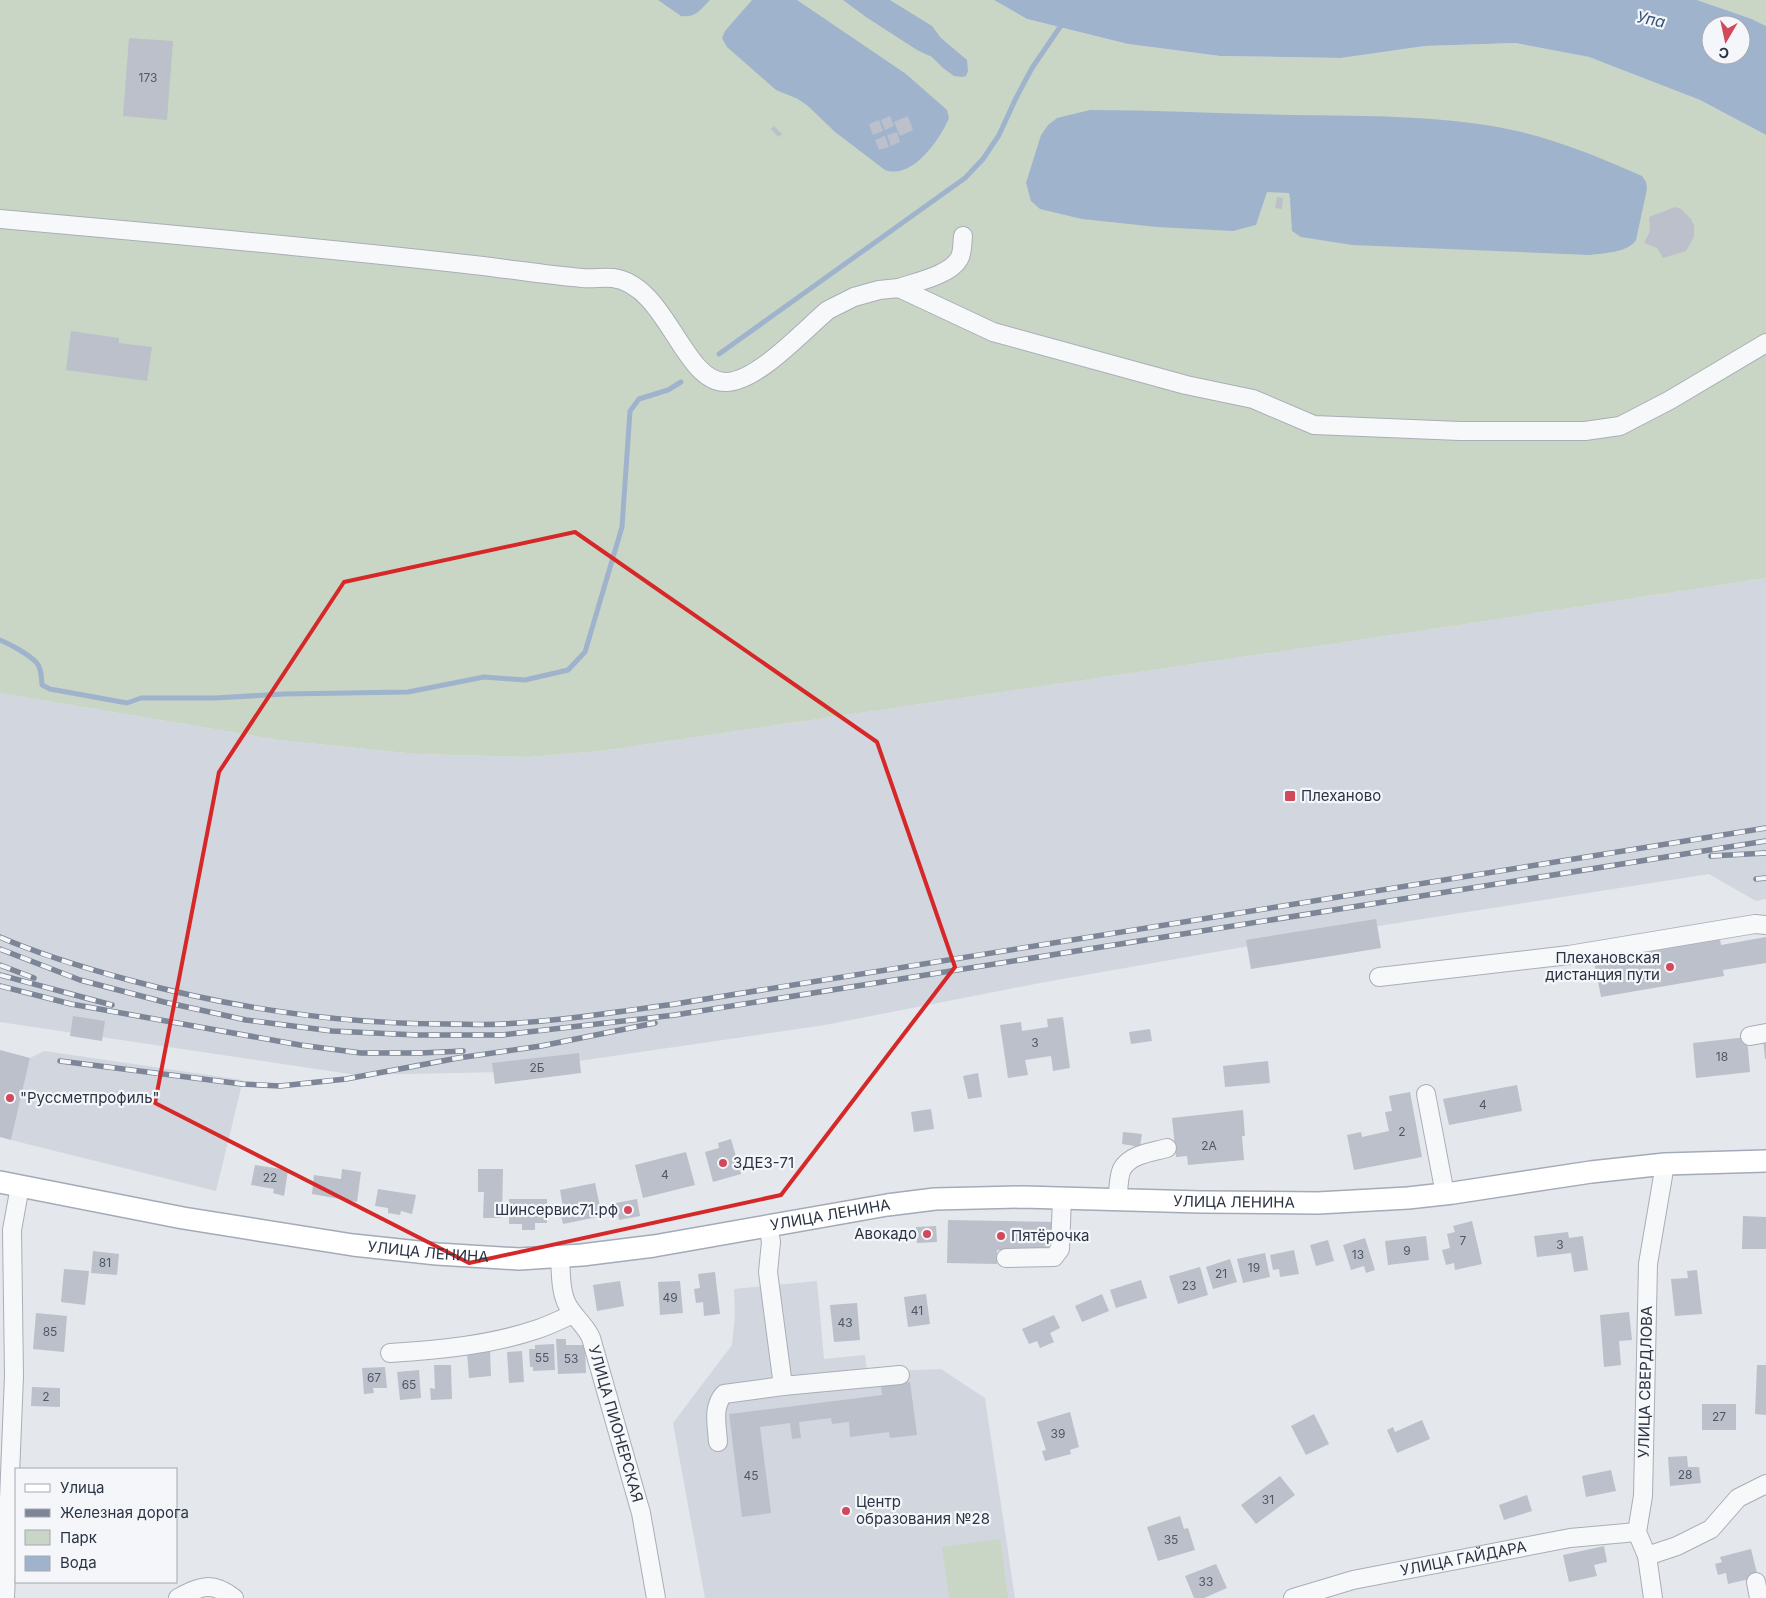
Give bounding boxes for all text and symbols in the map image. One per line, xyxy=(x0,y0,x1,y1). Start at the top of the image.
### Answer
water label: Упа xyxy=(1635,6,1667,32)
north arrow xyxy=(1701,15,1751,65)
text: С xyxy=(1717,44,1730,63)
house number: 173 xyxy=(139,70,157,85)
place label: Плеханово xyxy=(1301,786,1381,805)
marker: Плеханово xyxy=(1283,789,1297,803)
place label: Плехановская дистанция пути xyxy=(1545,948,1660,984)
marker: Плехановская дистанция пути xyxy=(1664,961,1676,973)
house number: 3 xyxy=(1031,1035,1039,1050)
house number: 18 xyxy=(1716,1049,1728,1064)
house number: 2Б xyxy=(529,1060,545,1075)
place label: "Руссметпрофиль" xyxy=(20,1088,160,1107)
marker: "Руссметпрофиль" xyxy=(4,1092,16,1104)
house number: 4 xyxy=(1479,1097,1487,1112)
house number: 2 xyxy=(1398,1124,1406,1139)
house number: 2А xyxy=(1201,1138,1217,1153)
place label: 3ДЕЗ-71 xyxy=(733,1153,794,1172)
marker: 3ДЕЗ-71 xyxy=(717,1157,729,1169)
house number: 4 xyxy=(661,1167,669,1182)
house number: 22 xyxy=(263,1170,277,1185)
street label: УЛИЦА ЛЕНИНА xyxy=(1173,1191,1295,1212)
street label: УЛИЦА ЛЕНИНА xyxy=(769,1195,892,1234)
place label: Шинсервис71.рф xyxy=(495,1200,618,1219)
marker: Шинсервис71.рф xyxy=(622,1204,634,1216)
place label: Авокадо xyxy=(854,1224,917,1243)
place label: Пятёрочка xyxy=(1011,1226,1090,1245)
marker: Авокадо xyxy=(921,1228,933,1240)
marker: Пятёрочка xyxy=(995,1230,1007,1242)
house number: 7 xyxy=(1460,1233,1467,1248)
street label: УЛИЦА ЛЕНИНА xyxy=(367,1237,489,1266)
house number: 3 xyxy=(1556,1237,1564,1252)
house number: 9 xyxy=(1403,1243,1411,1258)
house number: 13 xyxy=(1352,1247,1364,1262)
house number: 81 xyxy=(99,1255,111,1270)
house number: 19 xyxy=(1248,1260,1260,1275)
house number: 21 xyxy=(1215,1266,1227,1281)
house number: 23 xyxy=(1182,1278,1196,1293)
house number: 49 xyxy=(662,1290,678,1305)
house number: 41 xyxy=(911,1303,923,1318)
street label: УЛИЦА СВЕРДЛОВА xyxy=(1634,1306,1656,1458)
house number: 43 xyxy=(837,1315,853,1330)
house number: 85 xyxy=(43,1324,57,1339)
street label: УЛИЦА ПИОНЕРСКАЯ xyxy=(585,1343,647,1504)
house number: 55 xyxy=(535,1350,549,1365)
house number: 53 xyxy=(564,1351,578,1366)
house number: 67 xyxy=(367,1370,381,1385)
house number: 65 xyxy=(402,1377,416,1392)
house number: 2 xyxy=(42,1389,50,1404)
house number: 27 xyxy=(1712,1409,1726,1424)
house number: 39 xyxy=(1051,1426,1065,1441)
house number: 28 xyxy=(1678,1467,1692,1482)
legend xyxy=(15,1468,178,1583)
house number: 45 xyxy=(743,1468,759,1483)
text: Улица xyxy=(60,1478,104,1497)
place label: Центр образования №28 xyxy=(856,1492,990,1528)
house number: 31 xyxy=(1262,1492,1274,1507)
text: Железная дорога xyxy=(60,1503,189,1522)
marker: Центр образования №28 xyxy=(840,1505,852,1517)
text: Парк xyxy=(60,1528,97,1547)
house number: 35 xyxy=(1164,1532,1178,1547)
street label: УЛИЦА ГАЙДАРА xyxy=(1399,1537,1528,1580)
text: Вода xyxy=(60,1553,97,1572)
house number: 33 xyxy=(1199,1574,1213,1589)

